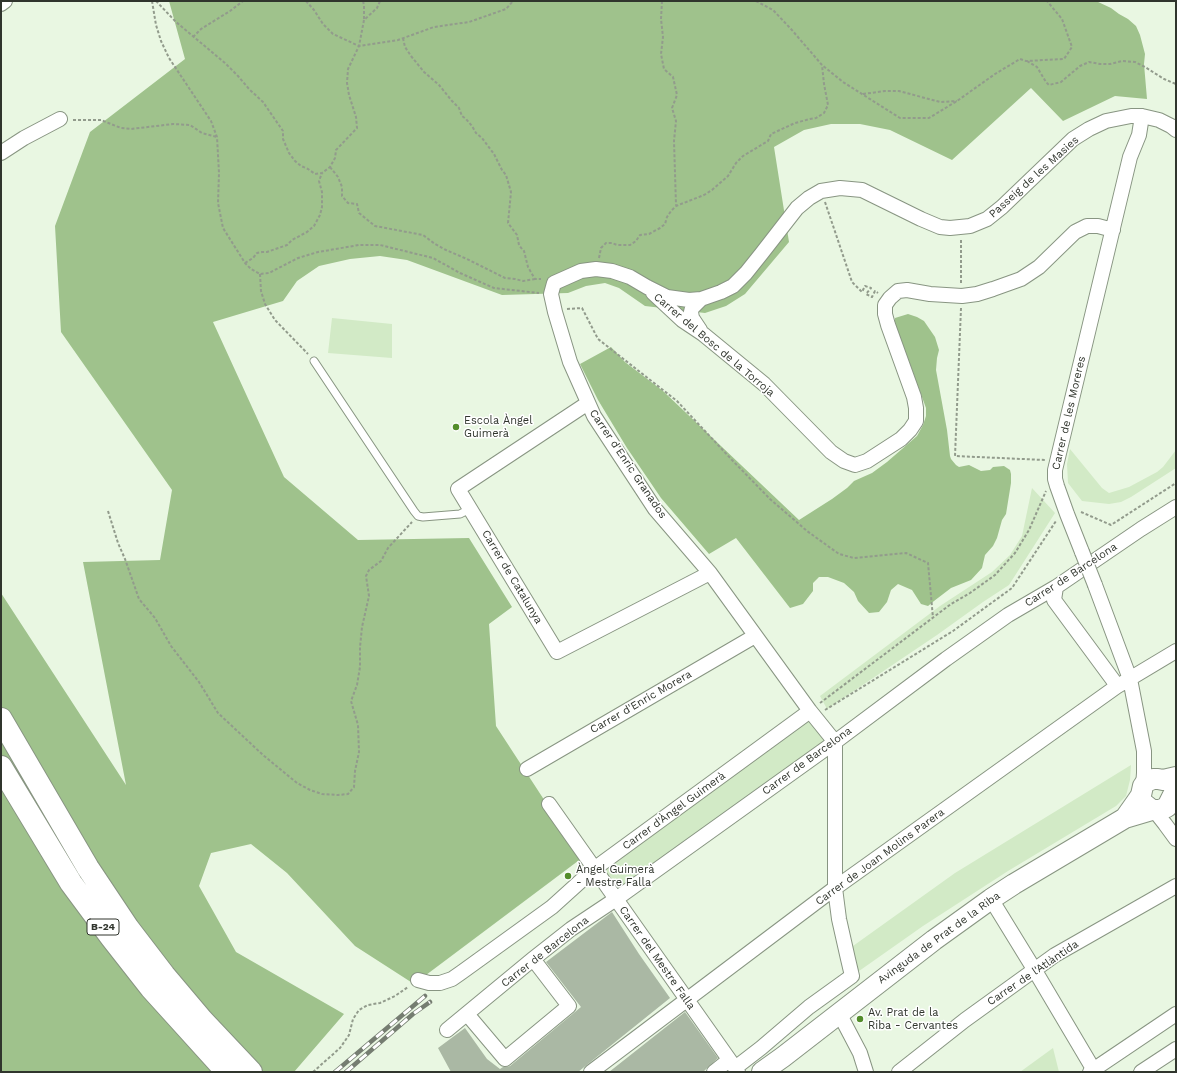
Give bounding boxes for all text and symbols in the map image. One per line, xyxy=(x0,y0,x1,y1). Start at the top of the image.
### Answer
street label: Passeig de les Masies xyxy=(986,133,1082,221)
street label: Carrer del Bosc de la Torroja xyxy=(651,290,777,400)
street label: Carrer de les Moreres xyxy=(1049,355,1089,471)
street label: Carrer d'Enric Granados xyxy=(587,407,669,521)
place label: Escola Àngel Guimerà xyxy=(464,414,533,440)
marker: Escola Àngel Guimerà xyxy=(451,422,461,432)
street label: Carrer de Catalunya xyxy=(479,528,545,626)
street label: Carrer de Barcelona xyxy=(1022,540,1120,610)
street label: Carrer d'Enric Morera xyxy=(588,668,694,736)
street label: Carrer de Barcelona xyxy=(760,724,854,798)
street label: Carrer d'Àngel Guimerà xyxy=(620,769,728,853)
street label: Carrer de Joan Molins Parera xyxy=(813,806,947,908)
place label: Àngel Guimerà - Mestre Falla xyxy=(576,863,654,889)
marker: Àngel Guimerà - Mestre Falla xyxy=(563,871,573,881)
street label: Avinguda de Prat de la Riba xyxy=(875,889,1003,987)
street label: Carrer del Mestre Falla xyxy=(616,904,698,1012)
street label: Carrer de Barcelona xyxy=(499,914,591,990)
road number: B-24 xyxy=(87,919,119,935)
street label: Carrer de l'Atlàntida xyxy=(985,938,1081,1008)
place label: Av. Prat de la Riba - Cervantes xyxy=(868,1006,958,1032)
marker: Av. Prat de la Riba - Cervantes xyxy=(855,1014,865,1024)

